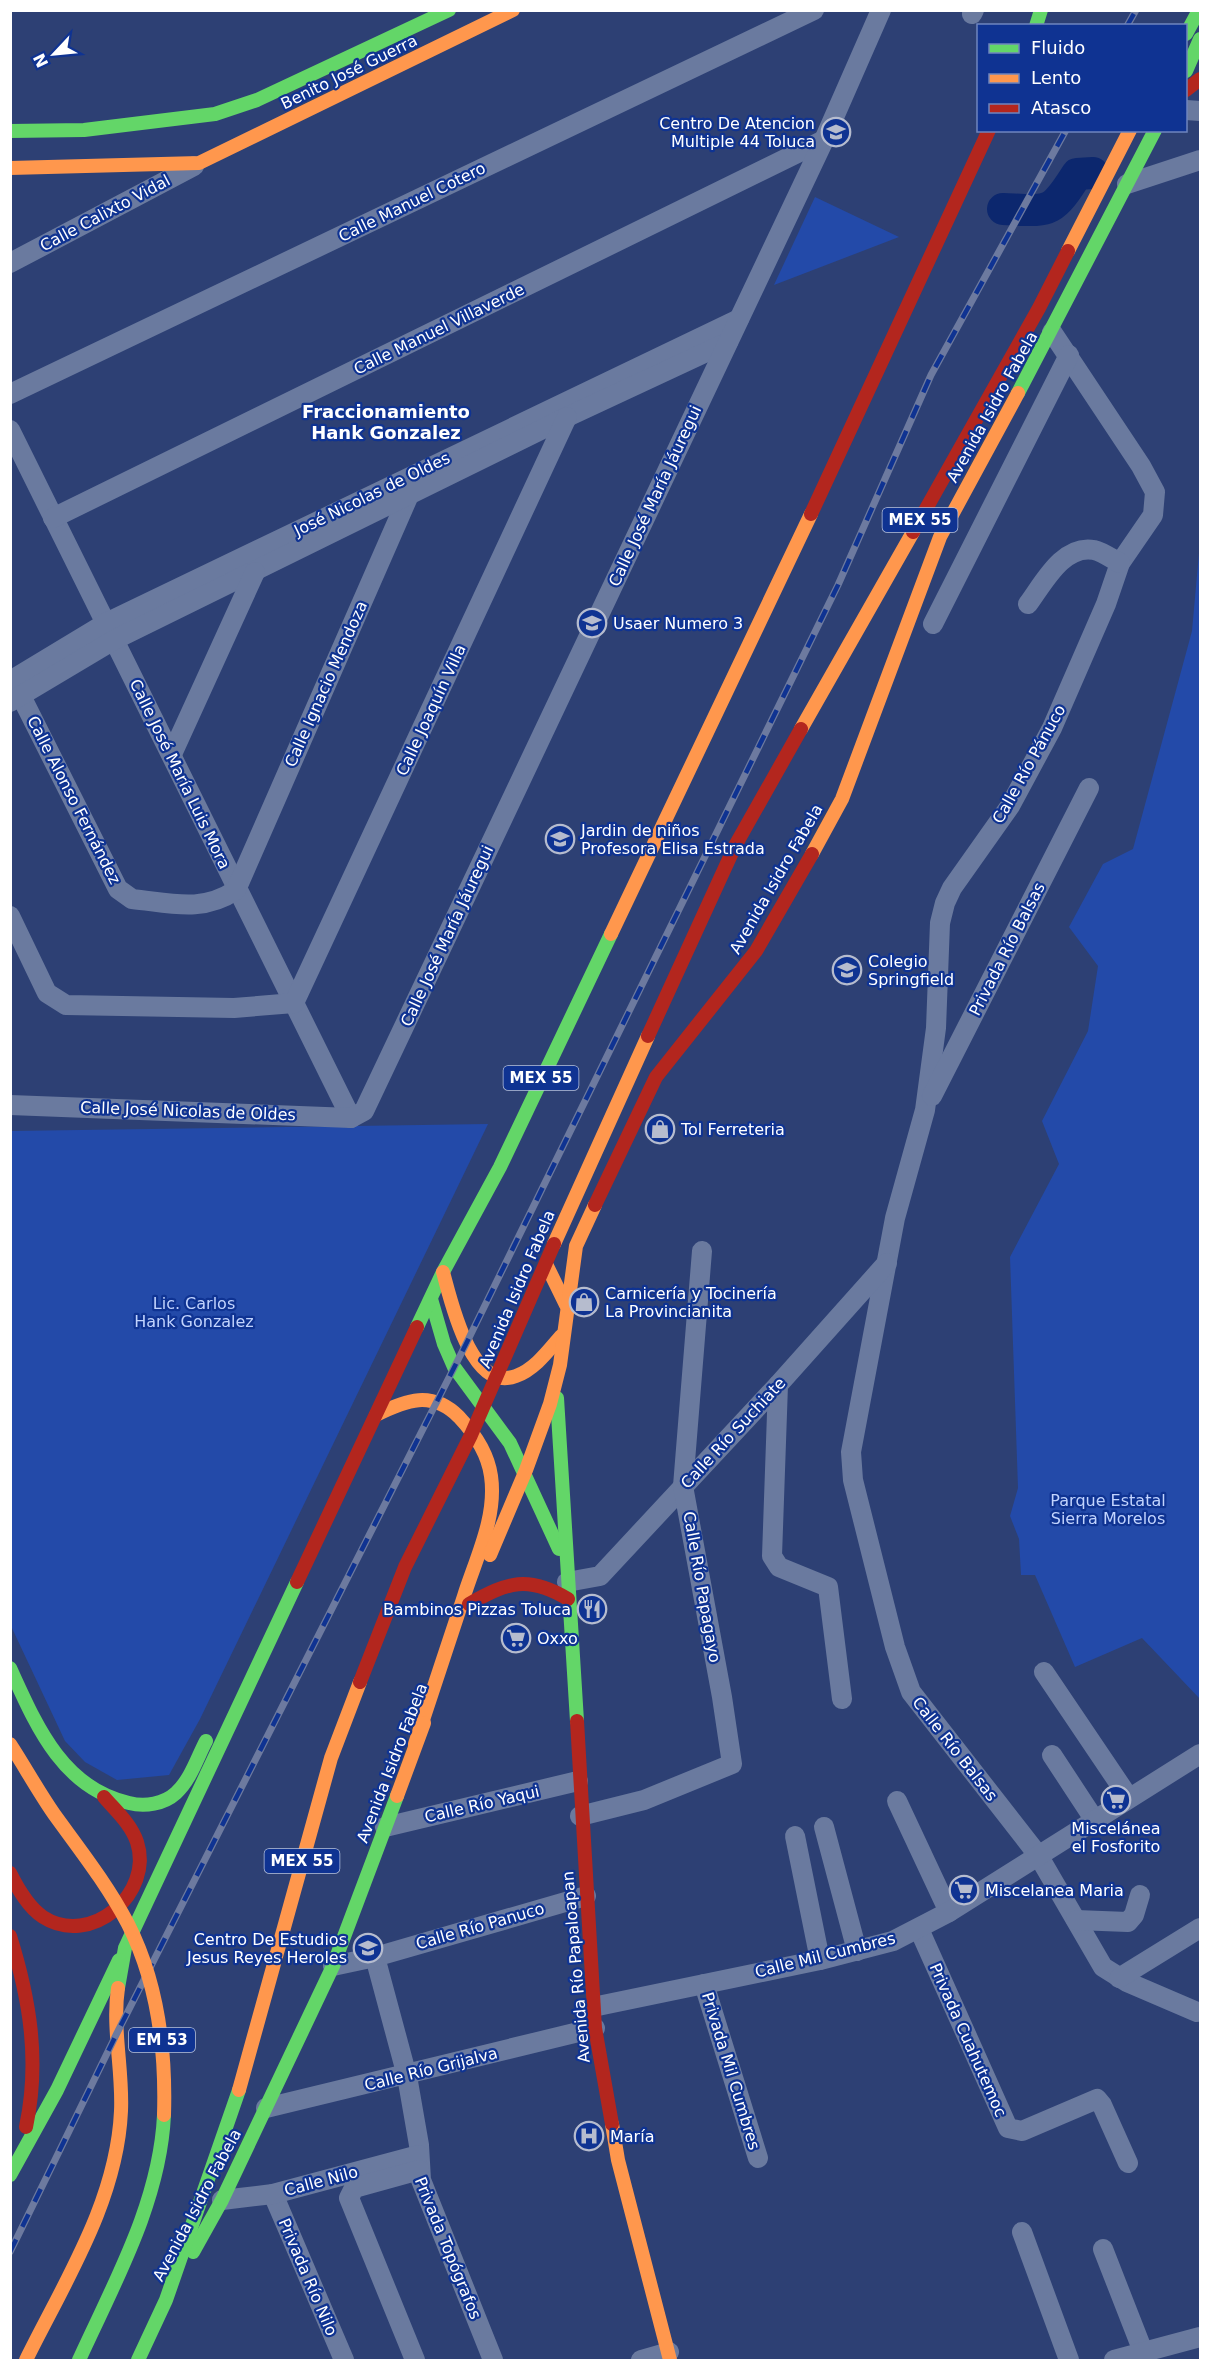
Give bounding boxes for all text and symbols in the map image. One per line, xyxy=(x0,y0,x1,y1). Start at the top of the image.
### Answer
north arrow xyxy=(24,24,84,84)
legend xyxy=(977,24,1187,132)
street label: Benito José Guerra xyxy=(278,31,420,113)
text: Fluido xyxy=(1031,37,1085,58)
text: N xyxy=(29,50,52,71)
text: Lento xyxy=(1031,67,1081,88)
text: Atasco xyxy=(1031,97,1091,118)
place label: Centro De Atencion Multiple 44 Toluca xyxy=(659,114,815,151)
school or university icon: Centro De Atencion Multiple 44 Toluca xyxy=(820,116,852,148)
street label: Calle Manuel Cotero xyxy=(335,158,489,246)
street label: Calle Calixto Vidal xyxy=(37,171,173,255)
street label: Calle Manuel Villaverde xyxy=(351,279,527,379)
street label: Avenida Isidro Fabela xyxy=(943,328,1041,486)
district label: Fraccionamiento Hank Gonzalez xyxy=(302,401,470,443)
street label: Calle José María Jáuregui xyxy=(605,402,705,590)
street label: José Nicolas de Oldes xyxy=(290,448,453,540)
road number: MEX 55 xyxy=(882,508,958,532)
street label: Calle Ignacio Mendoza xyxy=(281,598,371,770)
school or university icon: Usaer Numero 3 xyxy=(576,607,608,639)
place label: Usaer Numero 3 xyxy=(613,614,743,633)
street label: Calle Joaquín Villa xyxy=(392,641,470,779)
street label: Calle José María Luis Mora xyxy=(126,676,234,872)
street label: Calle Río Pánuco xyxy=(988,701,1070,827)
street label: Calle Alonso Fernández xyxy=(23,713,125,887)
street label: Avenida Isidro Fabela xyxy=(725,801,827,957)
place label: Jardin de niños Profesora Elisa Estrada xyxy=(580,821,765,858)
school or university icon: Jardin de niños Profesora Elisa Estrada xyxy=(544,823,576,855)
street label: Calle José María Jáuregui xyxy=(397,842,497,1030)
street label: Privada Río Balsas xyxy=(965,879,1049,1019)
place label: Colegio Springfield xyxy=(868,952,954,989)
school or university icon: Colegio Springfield xyxy=(831,954,863,986)
road number: MEX 55 xyxy=(504,1066,578,1090)
street label: Calle José Nicolas de Oldes xyxy=(80,1098,296,1124)
shop icon: Tol Ferreteria xyxy=(644,1113,676,1145)
place label: Tol Ferreteria xyxy=(680,1120,785,1139)
street label: Avenida Isidro Fabela xyxy=(475,1207,559,1371)
place label: Carnicería y Tocinería La Provincianita xyxy=(605,1284,777,1321)
shop icon: Carnicería y Tocinería La Provincianita xyxy=(568,1286,600,1318)
park label: Lic. Carlos Hank Gonzalez xyxy=(134,1294,254,1331)
street label: Calle Río Suchiate xyxy=(677,1374,789,1492)
park label: Parque Estatal Sierra Morelos xyxy=(1050,1491,1166,1528)
street label: Calle Río Papagayo xyxy=(679,1510,725,1664)
restaurant icon: Bambinos Pizzas Toluca xyxy=(576,1593,608,1625)
place label: Bambinos Pizzas Toluca xyxy=(383,1600,571,1619)
supermarket icon: Oxxo xyxy=(500,1622,532,1654)
place label: Oxxo xyxy=(537,1629,578,1648)
street label: Avenida Isidro Fabela xyxy=(353,1680,431,1846)
street label: Calle Río Balsas xyxy=(908,1693,1002,1805)
street label: Calle Río Yaqui xyxy=(423,1782,541,1826)
supermarket icon: Miscelánea el Fosforito xyxy=(1100,1784,1132,1816)
place label: Miscelánea el Fosforito xyxy=(1071,1819,1161,1856)
road number: MEX 55 xyxy=(264,1849,340,1873)
street label: Avenida Río Papaloapan xyxy=(558,1870,594,2064)
supermarket icon: Miscelanea Maria xyxy=(948,1874,980,1906)
place label: Miscelanea Maria xyxy=(985,1881,1124,1900)
street label: Calle Río Panuco xyxy=(414,1899,546,1953)
street label: Calle Mil Cumbres xyxy=(753,1928,897,1982)
place label: Centro De Estudios Jesus Reyes Heroles xyxy=(186,1930,347,1967)
school or university icon: Centro De Estudios Jesus Reyes Heroles xyxy=(352,1932,384,1964)
street label: Privada Cuahutemoc xyxy=(925,1960,1011,2120)
street label: Privada Mil Cumbres xyxy=(698,1990,764,2152)
road number: EM 53 xyxy=(129,2028,195,2052)
street label: Calle Río Grijalva xyxy=(362,2043,500,2095)
hospital icon: María xyxy=(573,2120,605,2152)
street label: Avenida Isidro Fabela xyxy=(149,2126,245,2284)
place label: María xyxy=(610,2127,654,2146)
street label: Calle Nilo xyxy=(282,2162,360,2200)
street label: Privada Topógrafos xyxy=(411,2174,485,2322)
street label: Privada Río Nilo xyxy=(275,2215,341,2339)

